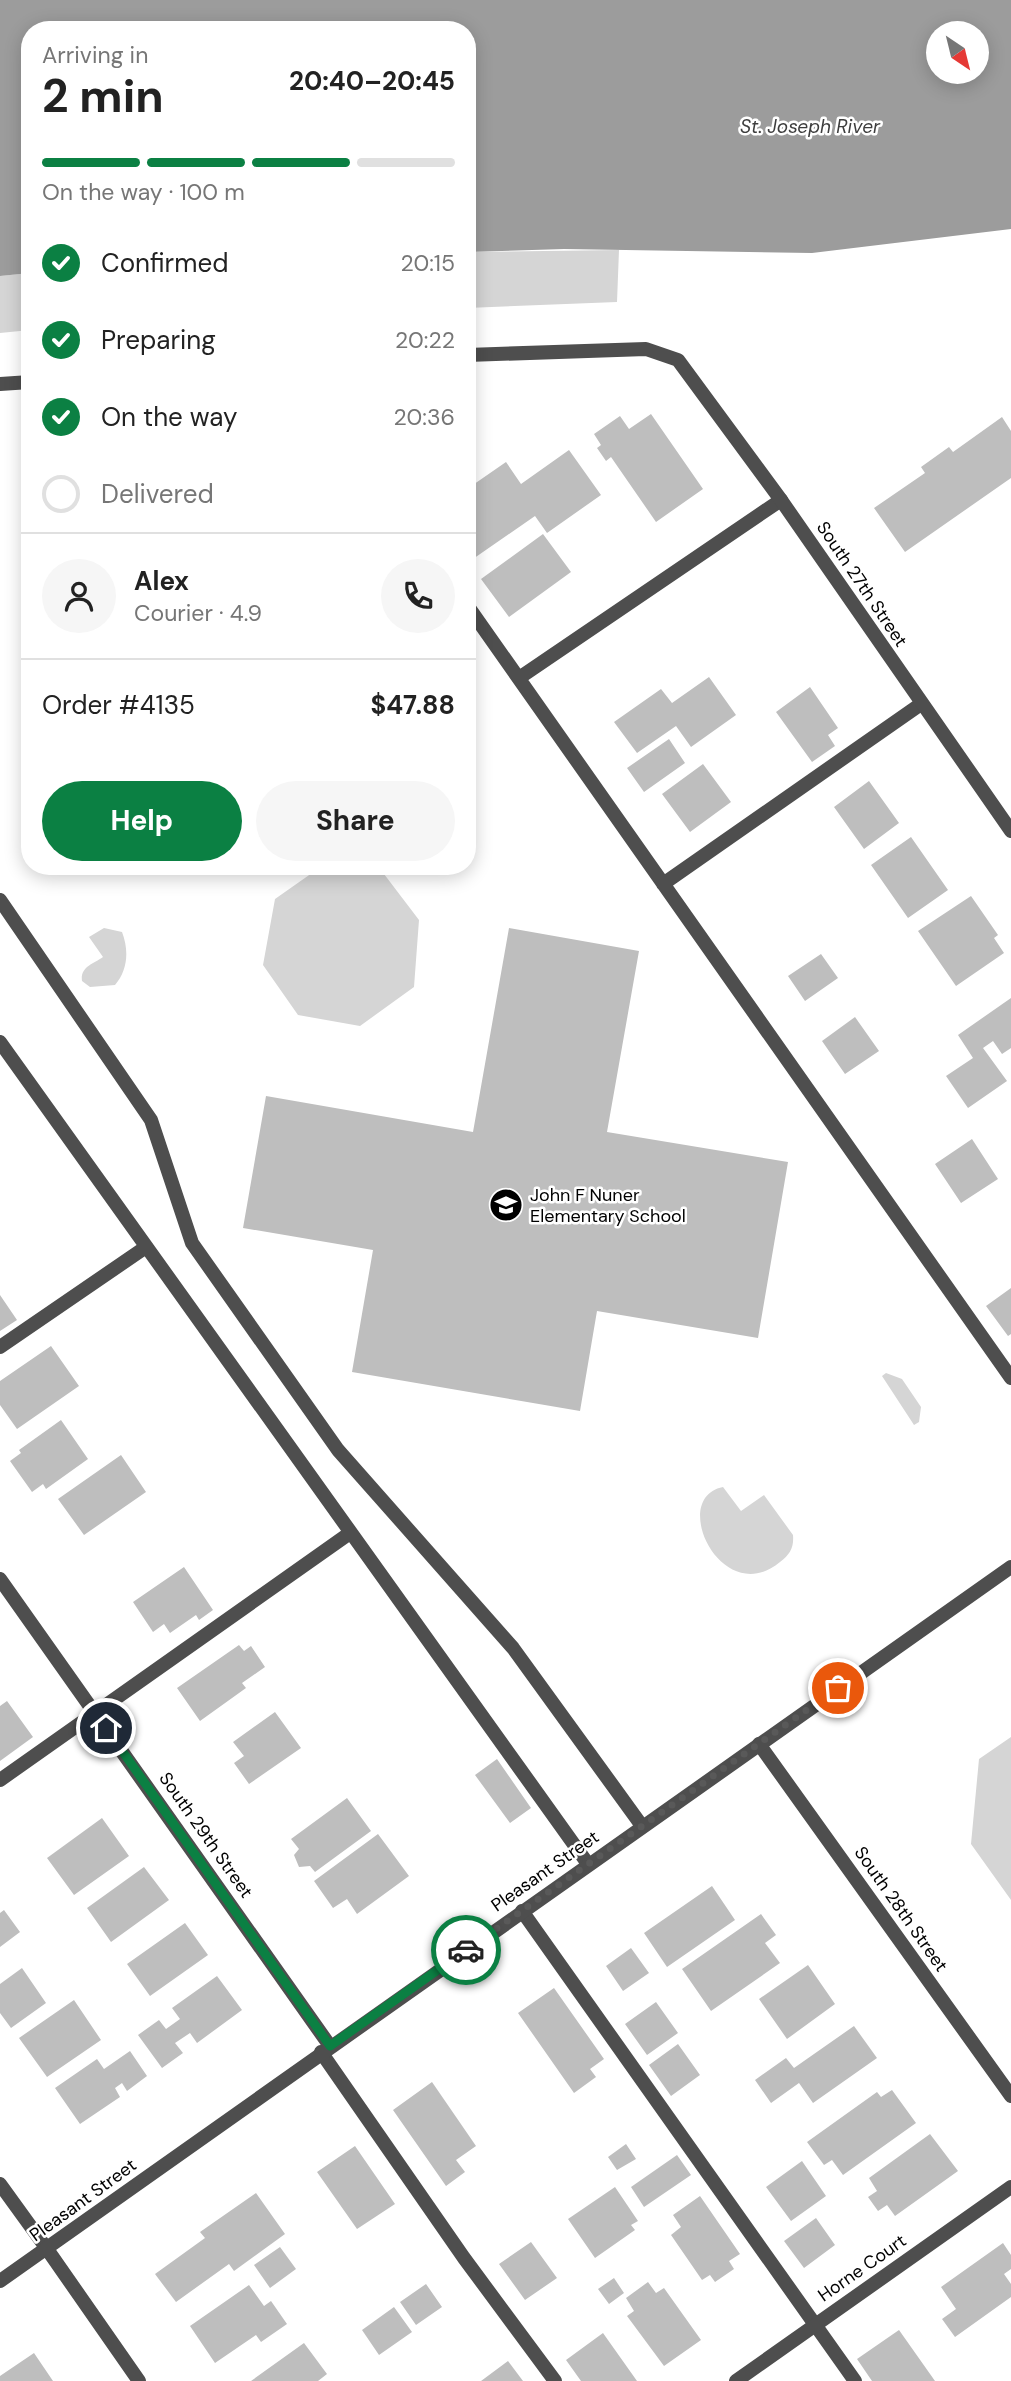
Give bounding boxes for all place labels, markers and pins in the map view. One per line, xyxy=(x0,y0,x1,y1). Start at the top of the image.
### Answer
place label: John F Nuner Elementary School xyxy=(530,1183,686,1228)
school or university icon: John F Nuner Elementary School xyxy=(487,1186,525,1224)
pin xyxy=(808,1658,868,1718)
pin xyxy=(76,1698,136,1758)

